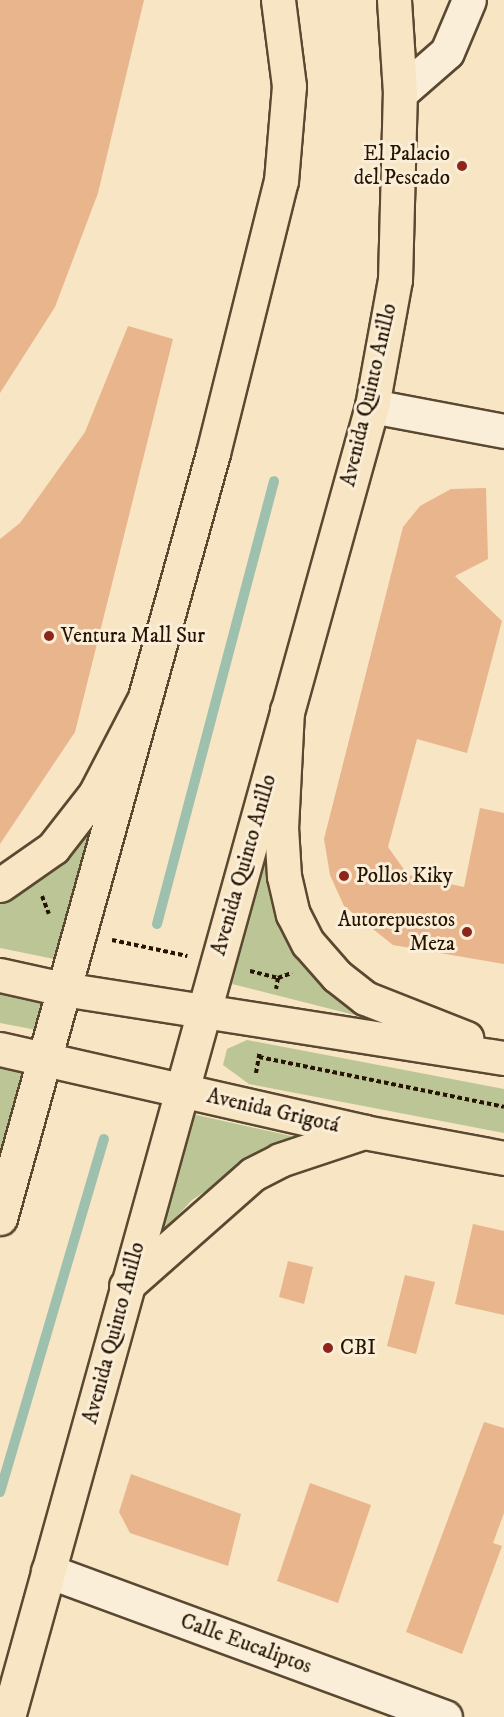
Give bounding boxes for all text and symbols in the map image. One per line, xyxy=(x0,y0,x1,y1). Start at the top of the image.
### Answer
place label: El Palacio del Pescado xyxy=(354,141,450,191)
marker: El Palacio del Pescado xyxy=(455,159,469,173)
street label: Avenida Quinto Anillo xyxy=(336,301,402,489)
place label: Ventura Mall Sur xyxy=(61,623,205,649)
marker: Ventura Mall Sur xyxy=(42,629,56,643)
street label: Avenida Quinto Anillo xyxy=(206,772,282,958)
place label: Pollos Kiky xyxy=(356,863,453,889)
marker: Pollos Kiky xyxy=(337,869,351,883)
place label: Autorepuestos Meza xyxy=(338,907,455,957)
marker: Autorepuestos Meza xyxy=(460,925,474,939)
street label: Avenida Grigotá xyxy=(204,1084,342,1138)
street label: Avenida Quinto Anillo xyxy=(78,1239,150,1427)
place label: CBI xyxy=(340,1335,376,1361)
marker: CBI xyxy=(321,1341,335,1355)
street label: Calle Eucaliptos xyxy=(177,1609,315,1679)

